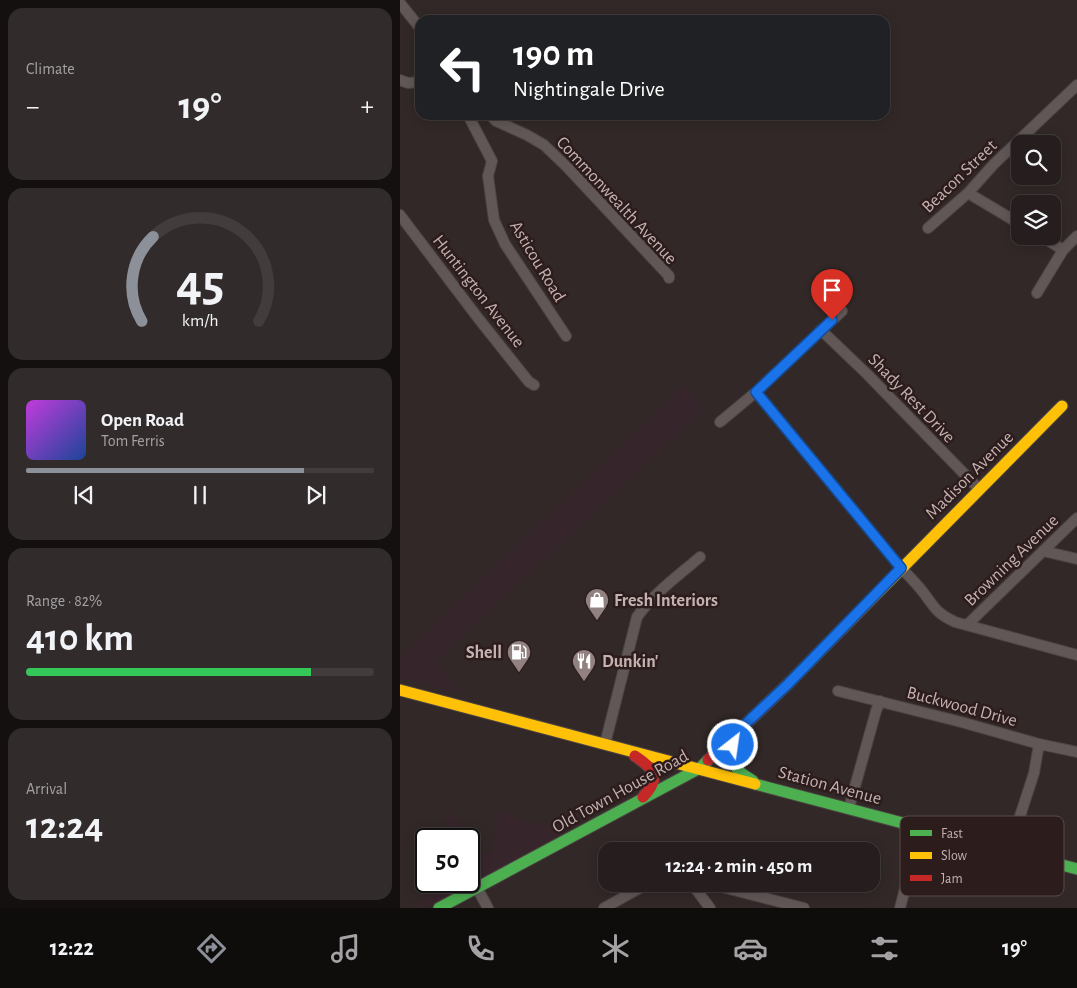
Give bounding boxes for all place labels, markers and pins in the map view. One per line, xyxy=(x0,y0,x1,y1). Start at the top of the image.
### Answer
pin xyxy=(811,269,853,320)
shop icon: Fresh Interiors xyxy=(584,587,610,621)
place label: Fresh Interiors xyxy=(614,592,718,610)
fuel station icon: Shell xyxy=(506,639,532,673)
place label: Shell xyxy=(466,644,502,662)
restaurant icon: Dunkin' xyxy=(571,648,597,682)
place label: Dunkin' xyxy=(602,653,659,671)

